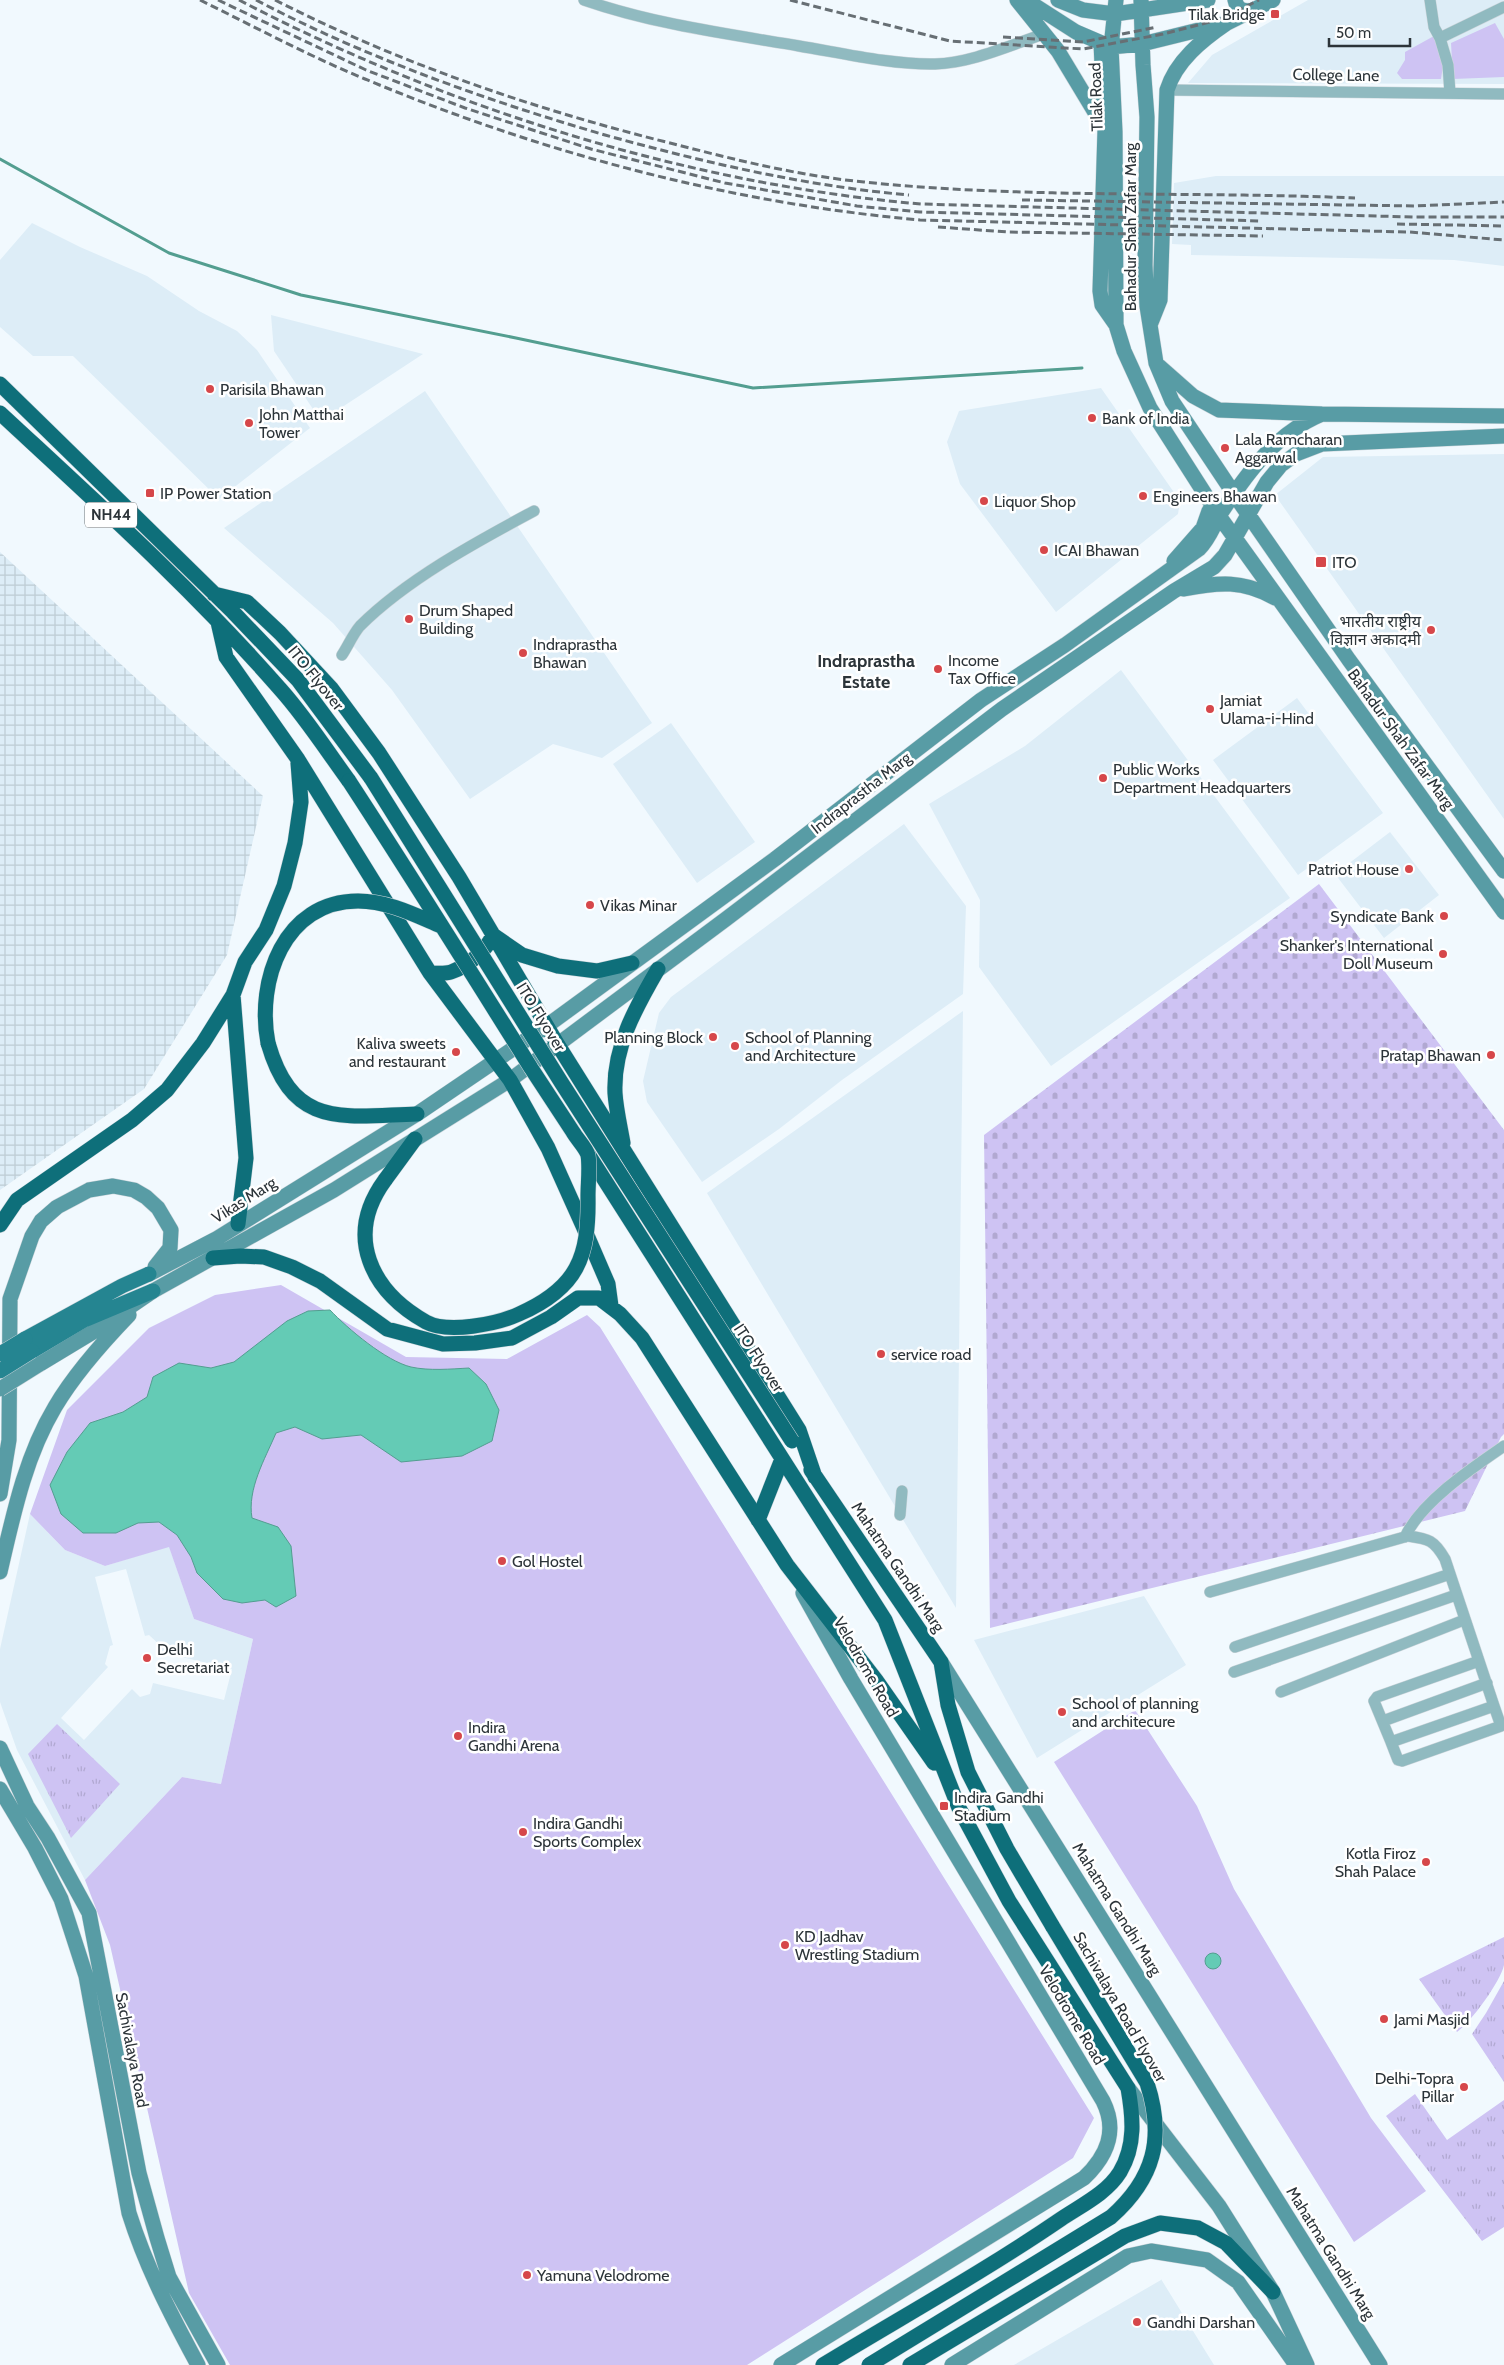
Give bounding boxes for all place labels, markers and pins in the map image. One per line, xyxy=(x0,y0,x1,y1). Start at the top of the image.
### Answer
place label: Tilak Bridge xyxy=(1188,5,1265,24)
marker: Tilak Bridge xyxy=(1269,8,1281,20)
place label: Parisila Bhawan xyxy=(220,380,324,399)
marker: Parisila Bhawan xyxy=(204,383,216,395)
place label: John Matthai Tower xyxy=(258,405,344,442)
place label: Bank of India xyxy=(1102,409,1190,428)
marker: Bank of India xyxy=(1086,412,1098,424)
marker: John Matthai Tower xyxy=(243,417,255,429)
place label: Lala Ramcharan Aggarwal xyxy=(1235,430,1342,467)
marker: Lala Ramcharan Aggarwal xyxy=(1219,442,1231,454)
place label: IP Power Station xyxy=(160,484,271,503)
marker: IP Power Station xyxy=(144,487,156,499)
place label: Engineers Bhawan xyxy=(1153,487,1277,506)
marker: Engineers Bhawan xyxy=(1137,490,1149,502)
place label: Liquor Shop xyxy=(994,492,1076,511)
marker: Liquor Shop xyxy=(978,495,990,507)
place label: ICAI Bhawan xyxy=(1054,541,1139,560)
marker: ICAI Bhawan xyxy=(1038,544,1050,556)
place label: ITO xyxy=(1332,553,1357,572)
marker: ITO xyxy=(1314,555,1328,569)
place label: Drum Shaped Building xyxy=(419,601,513,638)
place label: भारतीय राष्ट्रीय विज्ञान अकादमी xyxy=(1330,612,1422,649)
marker: Drum Shaped Building xyxy=(403,613,415,625)
marker: भारतीय राष्ट्रीय विज्ञान अकादमी xyxy=(1425,624,1437,636)
place label: Indraprastha Bhawan xyxy=(533,635,618,672)
marker: Indraprastha Bhawan xyxy=(517,647,529,659)
place label: Income Tax Office xyxy=(948,651,1016,688)
marker: Income Tax Office xyxy=(932,663,944,675)
place label: Jamiat Ulama-i-Hind xyxy=(1219,691,1314,728)
marker: Jamiat Ulama-i-Hind xyxy=(1204,703,1216,715)
place label: Public Works Department Headquarters xyxy=(1113,760,1291,797)
marker: Public Works Department Headquarters xyxy=(1097,772,1109,784)
place label: Patriot House xyxy=(1308,860,1399,879)
marker: Patriot House xyxy=(1403,863,1415,875)
place label: Vikas Minar xyxy=(600,896,678,915)
marker: Vikas Minar xyxy=(584,899,596,911)
place label: Syndicate Bank xyxy=(1330,907,1435,926)
marker: Syndicate Bank xyxy=(1438,910,1450,922)
place label: Shanker's International Doll Museum xyxy=(1280,936,1433,973)
marker: Shanker's International Doll Museum xyxy=(1437,948,1449,960)
place label: Planning Block xyxy=(604,1028,704,1047)
place label: School of Planning and Architecture xyxy=(745,1028,873,1065)
marker: Planning Block xyxy=(707,1031,719,1043)
place label: Kaliva sweets and restaurant xyxy=(349,1034,447,1071)
marker: School of Planning and Architecture xyxy=(729,1040,741,1052)
marker: Kaliva sweets and restaurant xyxy=(450,1046,462,1058)
place label: Pratap Bhawan xyxy=(1380,1046,1481,1065)
marker: Pratap Bhawan xyxy=(1485,1049,1497,1061)
place label: service road xyxy=(891,1345,971,1364)
marker: service road xyxy=(875,1348,887,1360)
place label: Gol Hostel xyxy=(512,1552,583,1571)
marker: Gol Hostel xyxy=(496,1555,508,1567)
place label: Delhi Secretariat xyxy=(157,1640,230,1677)
marker: Delhi Secretariat xyxy=(141,1652,153,1664)
place label: School of planning and architecure xyxy=(1072,1694,1199,1731)
marker: School of planning and architecure xyxy=(1056,1706,1068,1718)
place label: Indira Gandhi Arena xyxy=(468,1718,560,1755)
marker: Indira Gandhi Arena xyxy=(452,1730,464,1742)
place label: Indira Gandhi Stadium xyxy=(954,1788,1044,1825)
marker: Indira Gandhi Stadium xyxy=(938,1800,950,1812)
place label: Indira Gandhi Sports Complex xyxy=(533,1814,642,1851)
marker: Indira Gandhi Sports Complex xyxy=(517,1826,529,1838)
place label: Kotla Firoz Shah Palace xyxy=(1335,1844,1416,1881)
marker: Kotla Firoz Shah Palace xyxy=(1420,1856,1432,1868)
place label: KD Jadhav Wrestling Stadium xyxy=(795,1927,919,1964)
marker: KD Jadhav Wrestling Stadium xyxy=(779,1939,791,1951)
place label: Jami Masjid xyxy=(1393,2010,1470,2029)
marker: Jami Masjid xyxy=(1378,2013,1390,2025)
place label: Delhi-Topra Pillar xyxy=(1375,2069,1455,2106)
marker: Delhi-Topra Pillar xyxy=(1458,2081,1470,2093)
place label: Yamuna Velodrome xyxy=(536,2266,670,2285)
marker: Yamuna Velodrome xyxy=(521,2269,533,2281)
place label: Gandhi Darshan xyxy=(1147,2313,1255,2332)
marker: Gandhi Darshan xyxy=(1131,2316,1143,2328)

